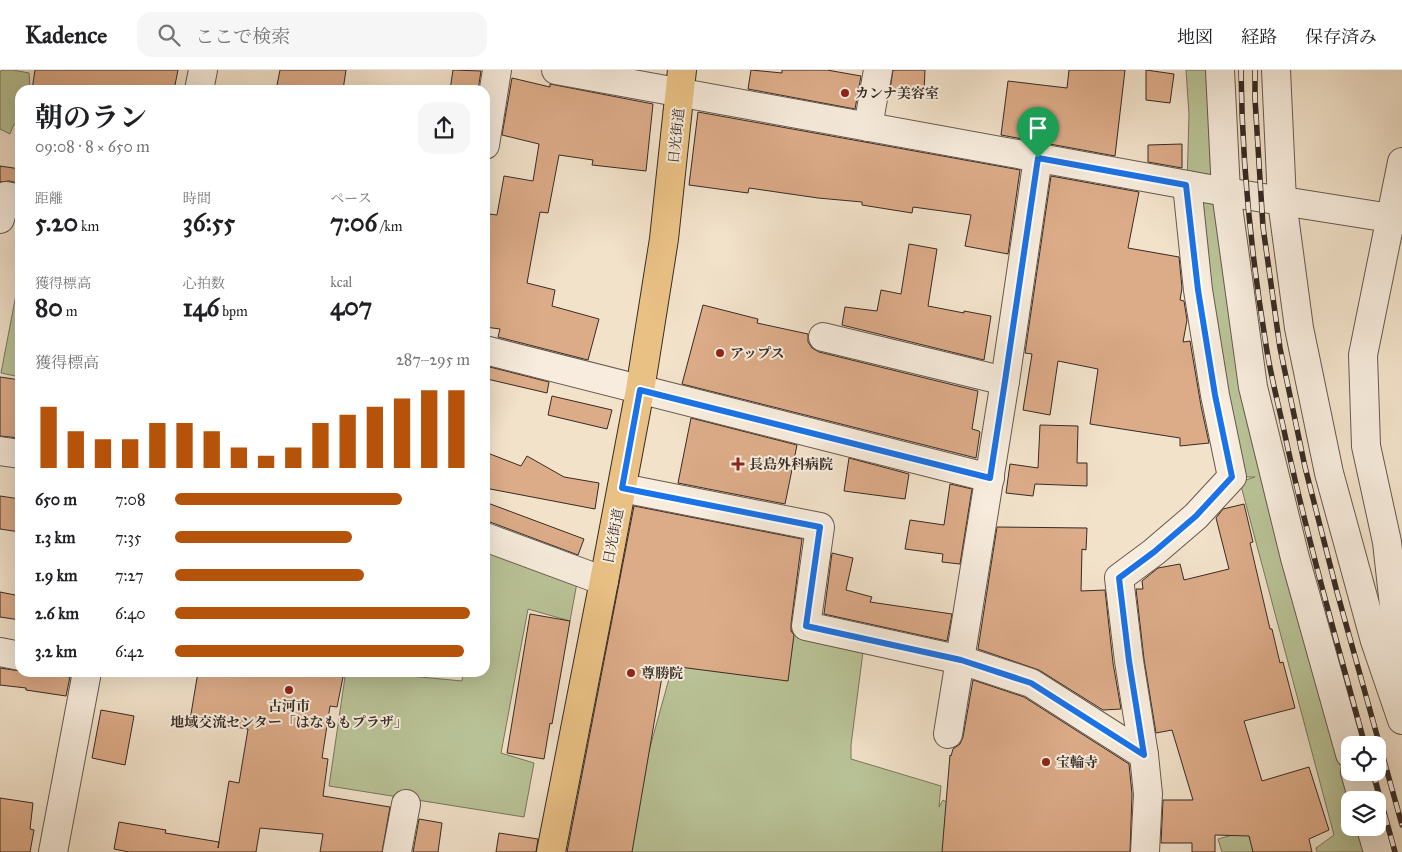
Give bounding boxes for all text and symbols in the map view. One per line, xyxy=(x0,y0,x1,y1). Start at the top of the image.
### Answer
search box xyxy=(137,12,487,57)
text: Kadence xyxy=(25,20,107,50)
icon: search xyxy=(155,21,183,49)
text: ここで検索 xyxy=(195,25,290,48)
text: 地図 xyxy=(1177,26,1213,48)
text: 経路 xyxy=(1241,26,1277,48)
text: 保存済み xyxy=(1305,26,1377,48)
place label: カンナ美容室 xyxy=(855,85,939,102)
marker: カンナ美容室 xyxy=(839,87,851,99)
text: 朝のラン xyxy=(35,100,147,135)
button: share xyxy=(418,102,470,154)
street label: 日光街道 xyxy=(665,107,688,165)
pin xyxy=(1017,107,1059,158)
icon: arrive xyxy=(1024,114,1052,142)
text: 09:08 · 8 × 650 m xyxy=(35,137,150,156)
text: 距離 xyxy=(35,190,63,207)
text: 時間 xyxy=(183,190,211,207)
text: ペース xyxy=(330,190,372,207)
text: 5.20 xyxy=(35,207,78,238)
text: 36:55 xyxy=(183,207,235,238)
text: 7:06 xyxy=(330,207,377,238)
text: km xyxy=(78,218,99,235)
text: /km xyxy=(377,218,402,235)
text: kcal xyxy=(330,274,352,291)
text: 獲得標高 xyxy=(35,275,91,292)
text: 心拍数 xyxy=(183,275,225,292)
text: 407 xyxy=(330,291,372,322)
text: 80 xyxy=(35,292,63,323)
text: 146 xyxy=(183,292,219,323)
text: m xyxy=(63,303,78,320)
text: bpm xyxy=(219,303,248,320)
place label: アップス xyxy=(730,345,784,362)
marker: アップス xyxy=(714,347,726,359)
text: 287–295 m xyxy=(396,350,470,369)
text: 獲得標高 xyxy=(35,353,99,372)
place label: 長島外科病院 xyxy=(749,456,833,473)
marker: 長島外科病院 xyxy=(731,457,745,471)
text: 650 m xyxy=(35,490,77,509)
text: 7:08 xyxy=(115,490,145,509)
street label: 日光街道 xyxy=(600,507,627,565)
text: 1.3 km xyxy=(35,528,75,547)
text: 7:35 xyxy=(115,528,141,547)
text: 1.9 km xyxy=(35,566,78,585)
text: 7:27 xyxy=(115,566,144,585)
text: 2.6 km xyxy=(35,604,79,623)
text: 6:40 xyxy=(115,604,145,623)
text: 3.2 km xyxy=(35,642,77,661)
text: 6:42 xyxy=(115,642,144,661)
place label: 尊勝院 xyxy=(641,665,683,682)
marker: 尊勝院 xyxy=(625,667,637,679)
marker: 古河市 地域交流センター「はなももプラザ」 xyxy=(283,684,295,696)
place label: 古河市 地域交流センター「はなももプラザ」 xyxy=(170,698,408,731)
map controls xyxy=(1341,736,1386,836)
button: locate xyxy=(1341,736,1386,781)
place label: 宝輪寺 xyxy=(1056,754,1098,771)
marker: 宝輪寺 xyxy=(1040,756,1052,768)
button: layers xyxy=(1341,791,1386,836)

